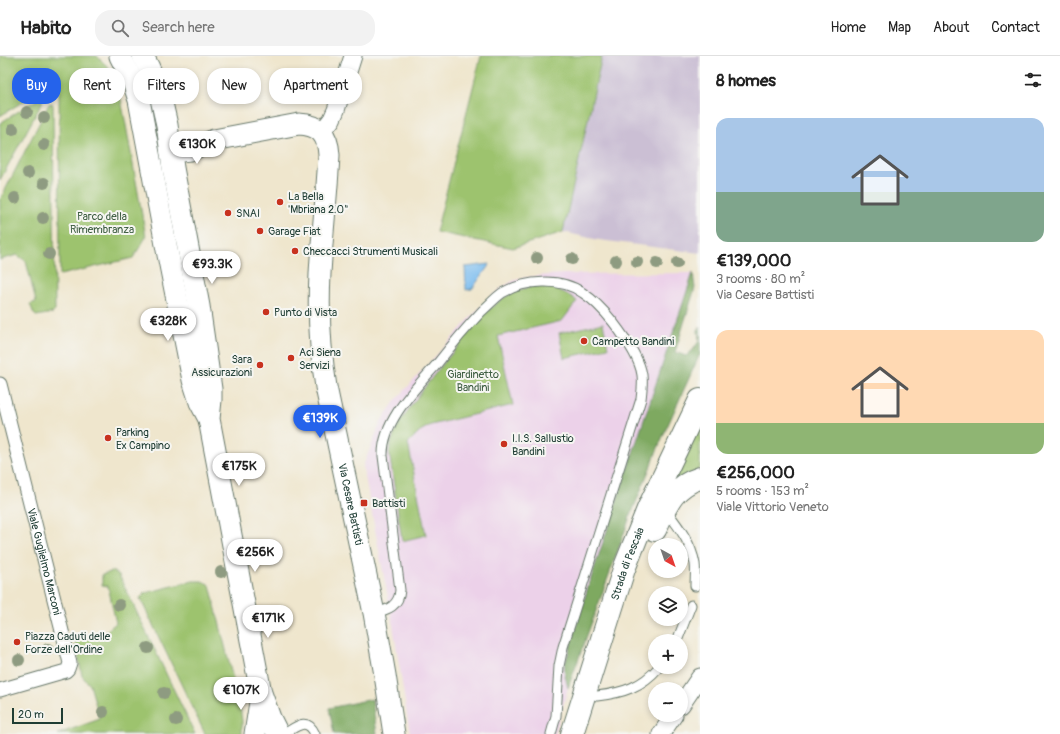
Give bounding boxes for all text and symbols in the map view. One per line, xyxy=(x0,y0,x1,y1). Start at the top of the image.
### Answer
search box xyxy=(95,10,375,46)
text: Habito xyxy=(20,16,71,40)
icon: search xyxy=(109,17,131,39)
text: Search here xyxy=(141,18,215,37)
text: Home xyxy=(831,19,866,36)
text: Map xyxy=(888,19,911,36)
text: About xyxy=(933,19,969,36)
text: Contact xyxy=(991,19,1040,36)
chip: Buy xyxy=(12,68,61,104)
chip: Rent xyxy=(69,68,125,104)
chip: Filters xyxy=(133,68,199,104)
chip: New xyxy=(207,68,261,104)
chip: Apartment xyxy=(269,68,362,104)
icon: filters xyxy=(1022,69,1044,91)
text: 8 homes xyxy=(716,70,776,91)
pin: €130K xyxy=(169,131,225,165)
text: €130K xyxy=(178,136,216,152)
icon: home xyxy=(844,144,916,216)
place label: La Bella 'Mbriana 2.0" xyxy=(288,190,348,216)
marker: La Bella 'Mbriana 2.0" xyxy=(275,197,285,207)
place label: SNAI xyxy=(236,207,260,220)
marker: SNAI xyxy=(223,208,233,218)
park label: Parco della Rimembranza xyxy=(70,210,134,236)
place label: Garage Fiat xyxy=(268,225,321,238)
marker: Garage Fiat xyxy=(255,226,265,236)
place label: Checcacci Strumenti Musicali xyxy=(303,245,438,258)
marker: Checcacci Strumenti Musicali xyxy=(290,246,300,256)
text: €139,000 xyxy=(716,250,791,271)
pin: €93.3K xyxy=(179,251,245,285)
text: €93.3K xyxy=(192,256,232,272)
text: 3 rooms · 80 m² xyxy=(716,271,805,287)
text: Via Cesare Battisti xyxy=(716,287,814,303)
place label: Punto di Vista xyxy=(274,306,337,319)
marker: Punto di Vista xyxy=(261,307,271,317)
pin: €328K xyxy=(140,308,196,342)
text: €328K xyxy=(149,313,187,329)
place label: Campetto Bandini xyxy=(592,335,674,348)
marker: Campetto Bandini xyxy=(579,336,589,346)
place label: Aci Siena Servizi xyxy=(299,346,341,372)
place label: Sara Assicurazioni xyxy=(191,353,252,379)
marker: Aci Siena Servizi xyxy=(286,353,296,363)
icon: home xyxy=(844,356,916,428)
marker: Sara Assicurazioni xyxy=(255,360,265,370)
park label: Giardinetto Bandini xyxy=(447,368,499,394)
pin: €139K xyxy=(292,405,348,439)
text: €139K xyxy=(302,410,338,426)
place label: Parking Ex Campino xyxy=(116,426,170,452)
place label: I.I.S. Sallustio Bandini xyxy=(512,432,574,458)
marker: Parking Ex Campino xyxy=(103,433,113,443)
marker: I.I.S. Sallustio Bandini xyxy=(499,439,509,449)
pin: €175K xyxy=(211,453,267,487)
text: €175K xyxy=(221,458,257,474)
street label: Via Cesare Battisti xyxy=(336,462,366,546)
text: €256,000 xyxy=(716,462,795,483)
text: 5 rooms · 153 m² xyxy=(716,483,809,499)
place label: Battisti xyxy=(372,497,405,510)
marker: Battisti xyxy=(359,498,369,508)
text: Viale Vittorio Veneto xyxy=(716,499,829,515)
street label: Viale Guglielmo Marconi xyxy=(25,507,64,616)
street label: Strada di Pescaia xyxy=(608,525,647,602)
north arrow xyxy=(648,538,688,578)
map controls xyxy=(648,538,688,722)
pin: €256K xyxy=(227,539,283,573)
text: €256K xyxy=(236,544,274,560)
button: layers xyxy=(648,586,688,626)
pin: €171K xyxy=(240,605,296,639)
text: €171K xyxy=(251,610,285,626)
place label: Piazza Caduti delle Forze dell'Ordine xyxy=(25,630,111,656)
button: + xyxy=(648,634,688,674)
marker: Piazza Caduti delle Forze dell'Ordine xyxy=(12,637,22,647)
pin: €107K xyxy=(213,677,269,711)
text: €107K xyxy=(222,682,260,698)
button: − xyxy=(648,682,688,722)
scale bar xyxy=(12,706,63,725)
text: 20 m xyxy=(18,708,44,721)

